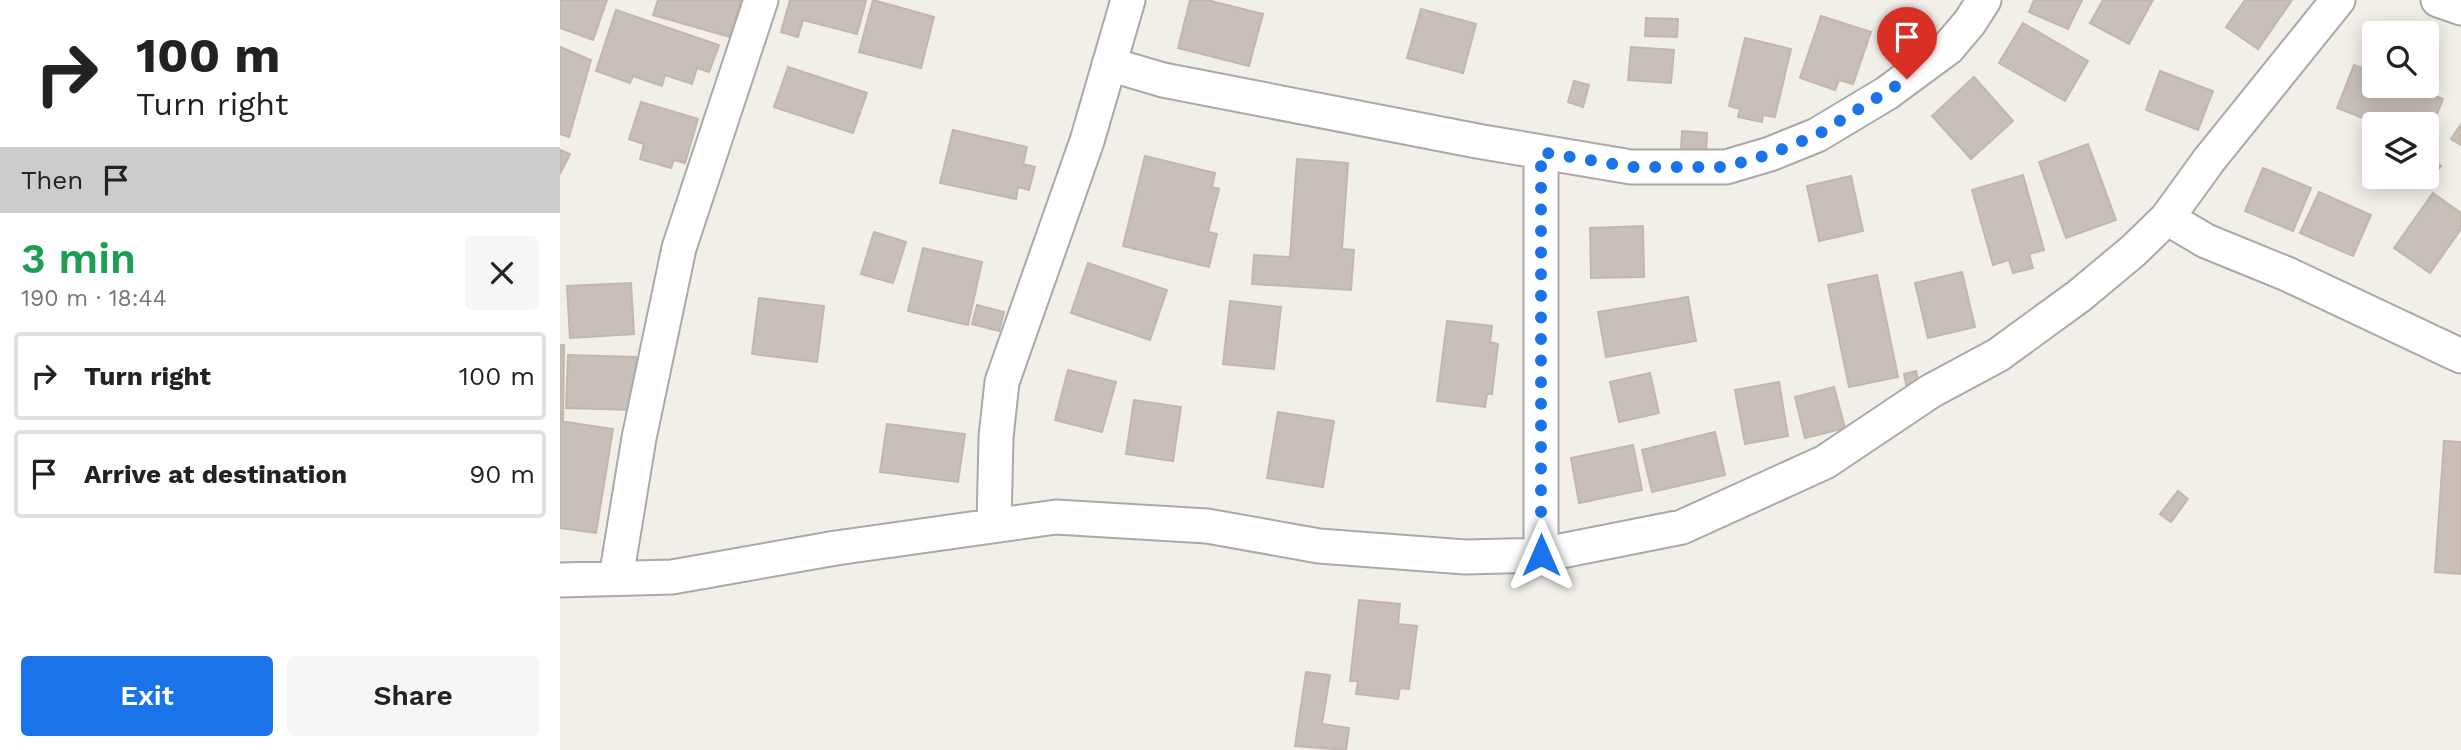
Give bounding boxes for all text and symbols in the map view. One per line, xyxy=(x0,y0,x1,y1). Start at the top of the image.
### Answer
pin xyxy=(1877,7,1937,79)
icon: arrive xyxy=(1888,18,1926,56)
map controls xyxy=(2362,21,2439,189)
button: search xyxy=(2362,21,2439,98)
text: 100 m xyxy=(136,26,280,84)
icon: right xyxy=(21,28,112,119)
text: Turn right xyxy=(136,85,288,123)
button: layers xyxy=(2362,112,2439,189)
icon: arrive xyxy=(97,161,135,199)
text: Then xyxy=(21,165,83,195)
text: 3 min xyxy=(21,234,136,283)
button: close xyxy=(465,236,539,310)
text: 190 m · 18:44 xyxy=(21,285,167,312)
icon: right xyxy=(25,357,63,395)
text: Turn right xyxy=(84,361,211,391)
text: 100 m xyxy=(459,361,535,391)
icon: arrive xyxy=(25,455,63,493)
text: Arrive at destination xyxy=(84,459,347,489)
text: 90 m xyxy=(469,459,535,489)
position arrow xyxy=(1504,518,1578,592)
button: Exit xyxy=(21,656,273,736)
button: Share xyxy=(287,656,539,736)

